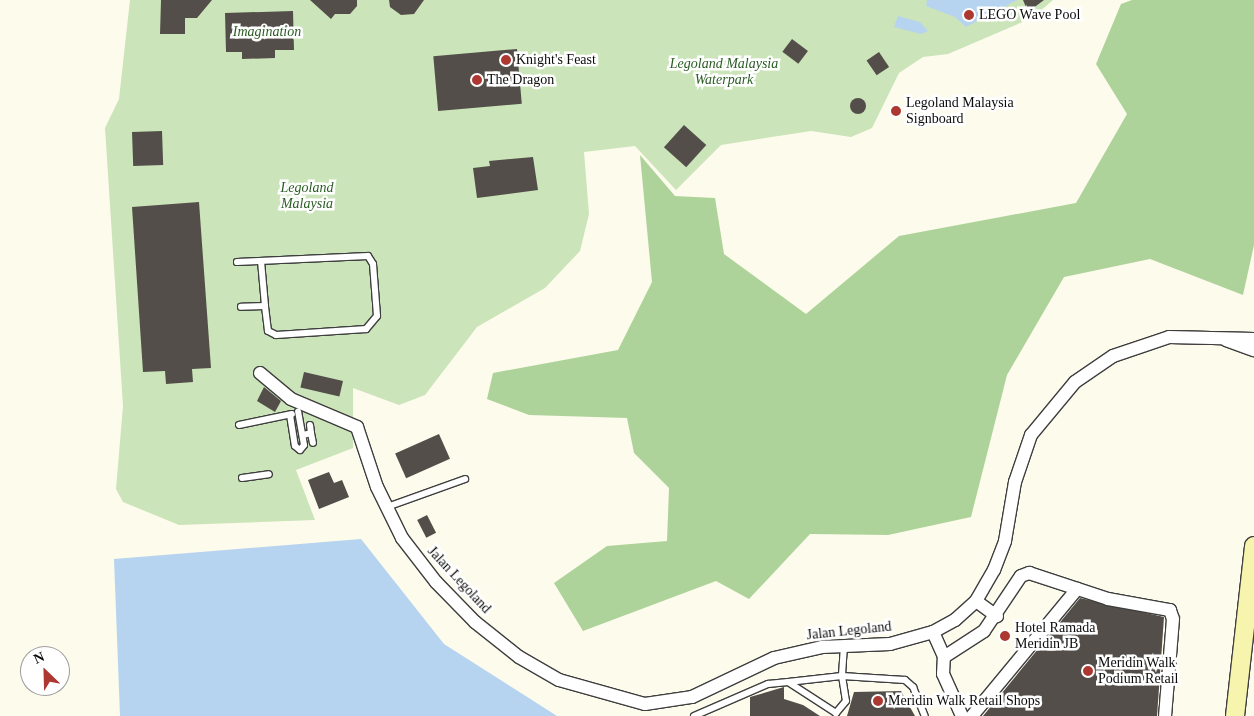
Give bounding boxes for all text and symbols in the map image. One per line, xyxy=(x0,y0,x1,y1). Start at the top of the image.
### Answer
place label: LEGO Wave Pool xyxy=(979,7,1081,23)
marker: LEGO Wave Pool xyxy=(963,9,975,21)
park label: Imagination xyxy=(233,24,301,40)
place label: Knight's Feast xyxy=(516,52,596,68)
marker: Knight's Feast xyxy=(500,54,512,66)
park label: Legoland Malaysia Waterpark xyxy=(670,56,778,88)
place label: The Dragon xyxy=(487,72,554,88)
marker: The Dragon xyxy=(471,74,483,86)
place label: Legoland Malaysia Signboard xyxy=(906,95,1014,128)
marker: Legoland Malaysia Signboard xyxy=(890,105,902,117)
park label: Legoland Malaysia xyxy=(281,180,333,212)
street label: Jalan Legoland xyxy=(424,543,494,617)
street label: Jalan Legoland xyxy=(806,618,892,644)
place label: Hotel Ramada Meridin JB xyxy=(1015,620,1095,652)
marker: Hotel Ramada Meridin JB xyxy=(999,630,1011,642)
north arrow xyxy=(20,646,70,696)
text: N xyxy=(31,649,47,667)
place label: Meridin Walk Podium Retail xyxy=(1098,655,1178,688)
marker: Meridin Walk Podium Retail xyxy=(1082,665,1094,677)
place label: Meridin Walk Retail Shops xyxy=(888,693,1040,709)
marker: Meridin Walk Retail Shops xyxy=(872,695,884,707)

